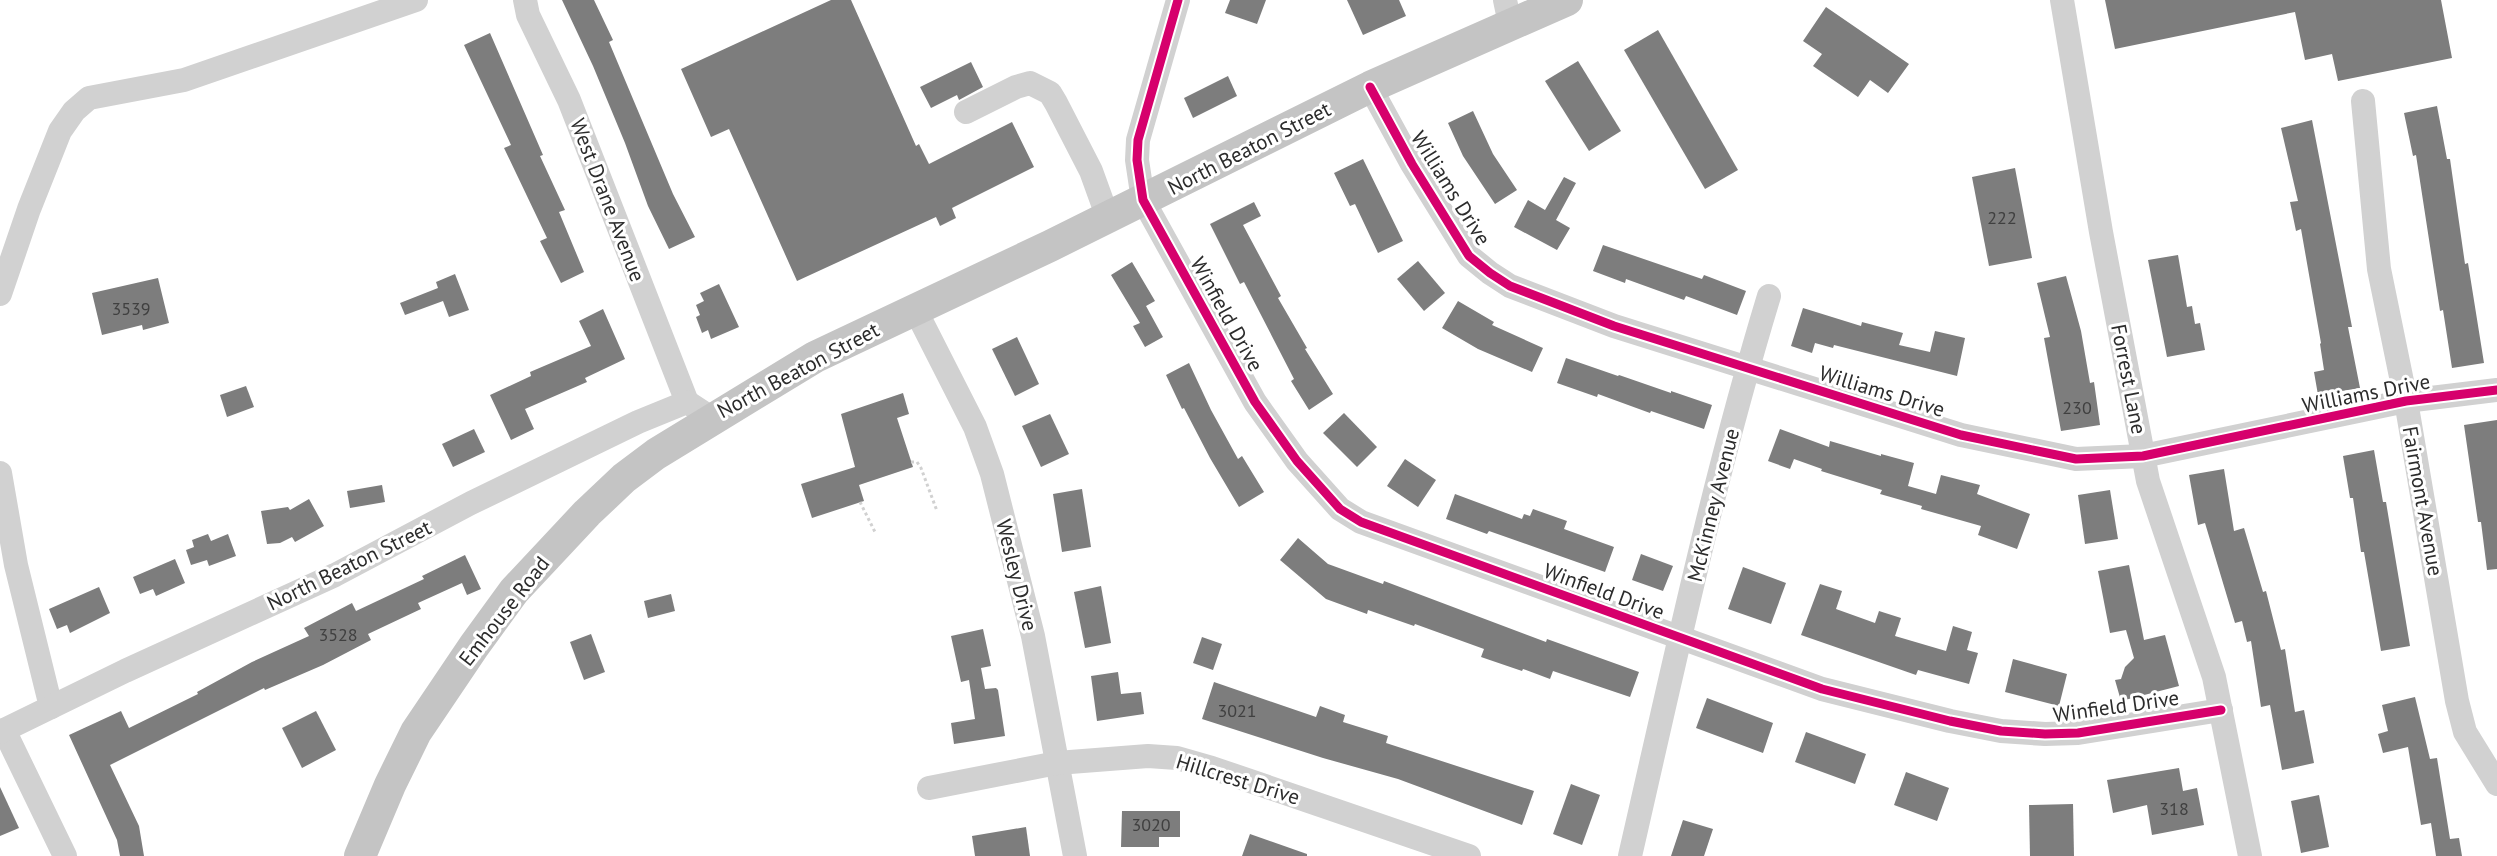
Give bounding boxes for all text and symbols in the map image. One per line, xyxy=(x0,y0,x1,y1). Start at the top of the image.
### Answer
street label: North Beaton Street xyxy=(1163,95,1335,201)
street label: West Drane Avenue xyxy=(564,115,652,285)
street label: Williams Drive xyxy=(1405,126,1497,250)
house number: 222 xyxy=(1987,206,2017,229)
street label: Winfield Drive xyxy=(1185,252,1269,376)
house number: 3539 xyxy=(111,297,151,320)
street label: North Beaton Street xyxy=(712,316,884,424)
street label: Forrest Lane xyxy=(2105,322,2153,436)
street label: Williams Drive xyxy=(1816,359,1948,423)
street label: Williams Drive xyxy=(2300,367,2432,419)
house number: 230 xyxy=(2062,396,2092,419)
street label: Fairmont Avenue xyxy=(2397,424,2449,578)
street label: McKinney Avenue xyxy=(1681,425,1745,585)
street label: North Beaton Street xyxy=(262,514,436,616)
street label: Wesley Drive xyxy=(990,516,1044,634)
street label: Emhouse Road xyxy=(453,551,555,671)
street label: Winfield Drive xyxy=(1540,557,1668,625)
house number: 3528 xyxy=(318,623,358,646)
street label: Winfield Drive xyxy=(2051,684,2181,728)
house number: 3021 xyxy=(1217,699,1257,722)
street label: Hillcrest Drive xyxy=(1173,747,1303,811)
house number: 318 xyxy=(2159,797,2189,820)
house number: 3020 xyxy=(1131,813,1171,836)

